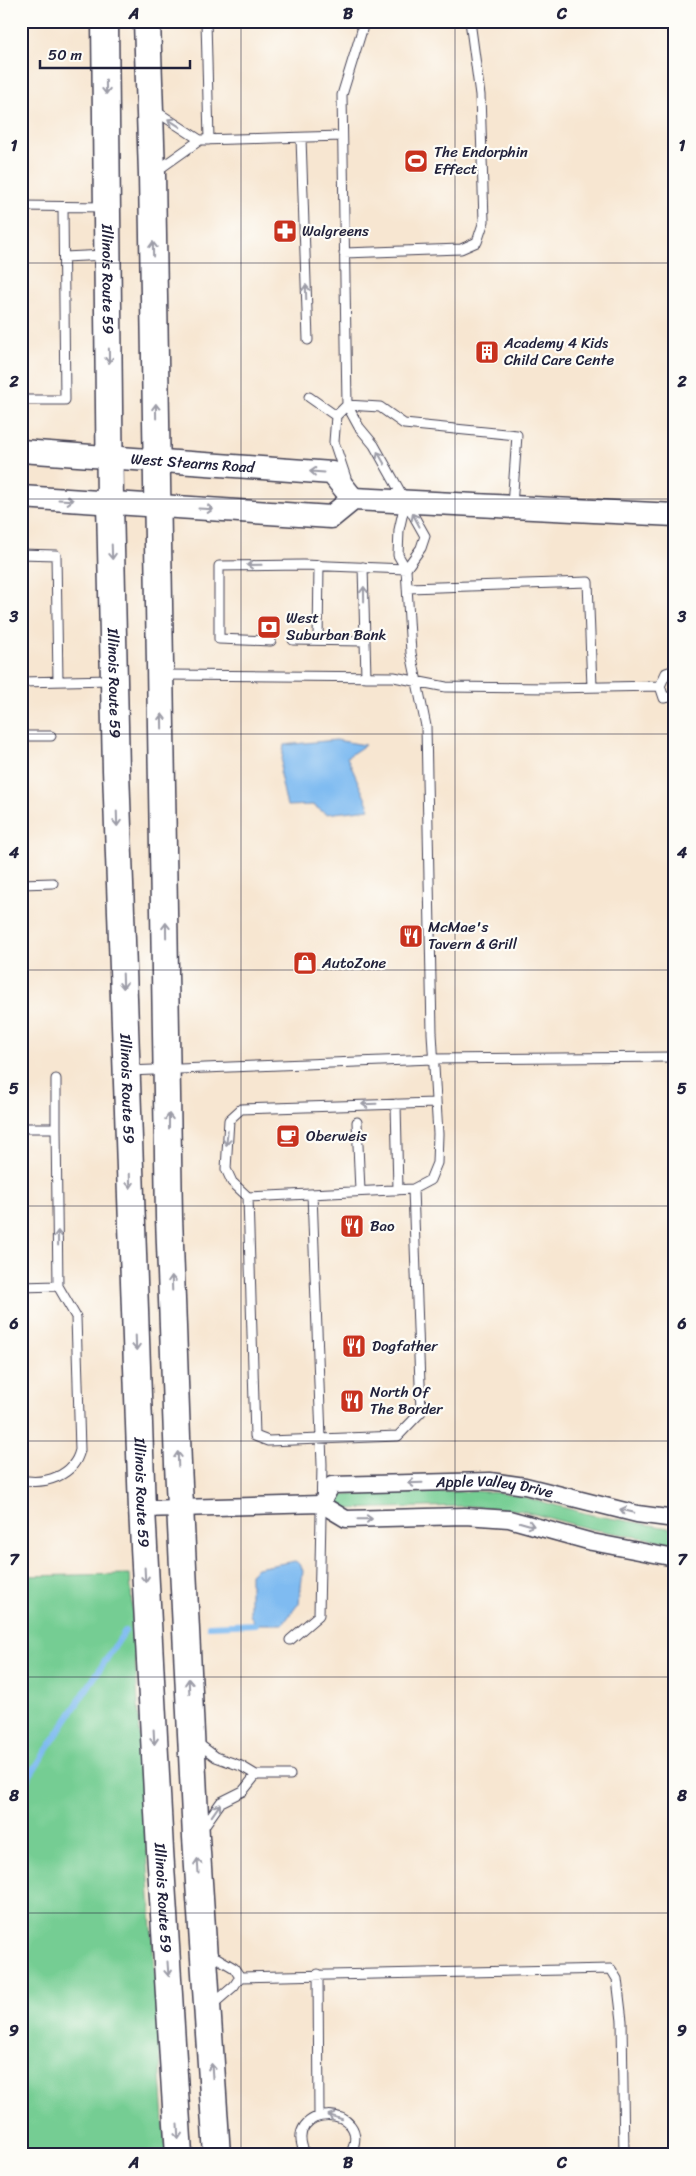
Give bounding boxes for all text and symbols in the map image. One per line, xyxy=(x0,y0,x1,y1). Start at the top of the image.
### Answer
text: A xyxy=(128,0,139,28)
text: B xyxy=(343,0,354,28)
text: C xyxy=(556,0,568,28)
scale bar xyxy=(40,38,190,70)
text: 50 m xyxy=(48,42,83,68)
one-way arrow xyxy=(101,79,111,95)
one-way arrow xyxy=(168,118,182,128)
text: 1 xyxy=(11,131,18,160)
text: 1 xyxy=(679,131,686,160)
place label: The Endorphin Effect xyxy=(434,139,528,182)
sports icon: The Endorphin Effect xyxy=(403,148,429,174)
pharmacy icon: Walgreens xyxy=(272,218,298,244)
place label: Walgreens xyxy=(302,218,369,244)
street label: Illinois Route 59 xyxy=(94,223,121,334)
one-way arrow xyxy=(148,241,158,258)
one-way arrow xyxy=(301,284,311,300)
place label: Academy 4 Kids Child Care Cente xyxy=(503,330,614,373)
building icon: Academy 4 Kids Child Care Cente xyxy=(474,339,500,365)
one-way arrow xyxy=(104,347,114,363)
text: 2 xyxy=(8,367,19,396)
text: 2 xyxy=(676,367,687,396)
one-way arrow xyxy=(151,404,161,420)
street label: West Stearns Road xyxy=(130,446,256,481)
one-way arrow xyxy=(376,451,386,466)
one-way arrow xyxy=(309,467,325,476)
one-way arrow xyxy=(57,496,73,505)
one-way arrow xyxy=(197,505,213,514)
one-way arrow xyxy=(411,512,421,527)
one-way arrow xyxy=(107,543,117,559)
one-way arrow xyxy=(246,560,262,570)
one-way arrow xyxy=(359,587,369,603)
text: 3 xyxy=(9,602,19,631)
text: 3 xyxy=(677,602,687,631)
place label: West Suburban Bank xyxy=(286,605,386,648)
bank icon: West Suburban Bank xyxy=(256,614,282,640)
street label: Illinois Route 59 xyxy=(100,627,128,738)
one-way arrow xyxy=(157,713,167,729)
one-way arrow xyxy=(113,811,122,827)
text: 4 xyxy=(8,838,19,867)
text: 4 xyxy=(676,838,687,867)
place label: McMae's Tavern & Grill xyxy=(428,914,518,957)
one-way arrow xyxy=(161,922,170,938)
restaurant icon: McMae's Tavern & Grill xyxy=(398,923,424,949)
shop icon: AutoZone xyxy=(292,950,318,976)
place label: AutoZone xyxy=(321,950,386,976)
one-way arrow xyxy=(118,973,128,989)
street label: Illinois Route 59 xyxy=(112,1032,142,1144)
text: 5 xyxy=(9,1074,19,1103)
text: 5 xyxy=(677,1074,687,1103)
one-way arrow xyxy=(361,1100,377,1109)
one-way arrow xyxy=(164,1113,174,1129)
cafe icon: Oberweis xyxy=(275,1123,301,1149)
place label: Oberweis xyxy=(306,1123,367,1149)
one-way arrow xyxy=(223,1130,232,1146)
one-way arrow xyxy=(125,1172,135,1189)
restaurant icon: Bao xyxy=(339,1213,365,1239)
place label: Bao xyxy=(370,1213,395,1239)
one-way arrow xyxy=(53,1230,63,1246)
one-way arrow xyxy=(167,1275,176,1291)
text: 6 xyxy=(8,1309,19,1338)
text: 6 xyxy=(676,1309,687,1338)
restaurant icon: Dogfather xyxy=(341,1333,367,1359)
place label: Dogfather xyxy=(372,1333,438,1359)
one-way arrow xyxy=(131,1335,140,1351)
place label: North Of The Border xyxy=(370,1379,443,1422)
restaurant icon: North Of The Border xyxy=(339,1388,365,1414)
street label: Illinois Route 59 xyxy=(126,1436,157,1548)
one-way arrow xyxy=(173,1451,182,1467)
street label: Apple Valley Drive xyxy=(434,1468,556,1506)
one-way arrow xyxy=(408,1478,424,1488)
one-way arrow xyxy=(619,1506,635,1515)
one-way arrow xyxy=(356,1514,373,1524)
one-way arrow xyxy=(518,1520,534,1529)
text: 7 xyxy=(9,1545,20,1574)
text: 7 xyxy=(677,1545,688,1574)
one-way arrow xyxy=(141,1567,150,1583)
one-way arrow xyxy=(184,1679,193,1695)
one-way arrow xyxy=(149,1729,158,1745)
text: 8 xyxy=(8,1781,19,1810)
text: 8 xyxy=(676,1781,687,1810)
one-way arrow xyxy=(211,1803,221,1817)
street label: Illinois Route 59 xyxy=(147,1841,179,1954)
one-way arrow xyxy=(193,1858,203,1874)
one-way arrow xyxy=(163,1961,172,1977)
text: 9 xyxy=(9,2016,19,2045)
text: 9 xyxy=(677,2016,687,2045)
one-way arrow xyxy=(207,2063,216,2079)
one-way arrow xyxy=(328,2111,344,2121)
one-way arrow xyxy=(173,2123,182,2139)
text: A xyxy=(128,2148,139,2176)
text: B xyxy=(343,2148,354,2176)
text: C xyxy=(556,2148,568,2176)

